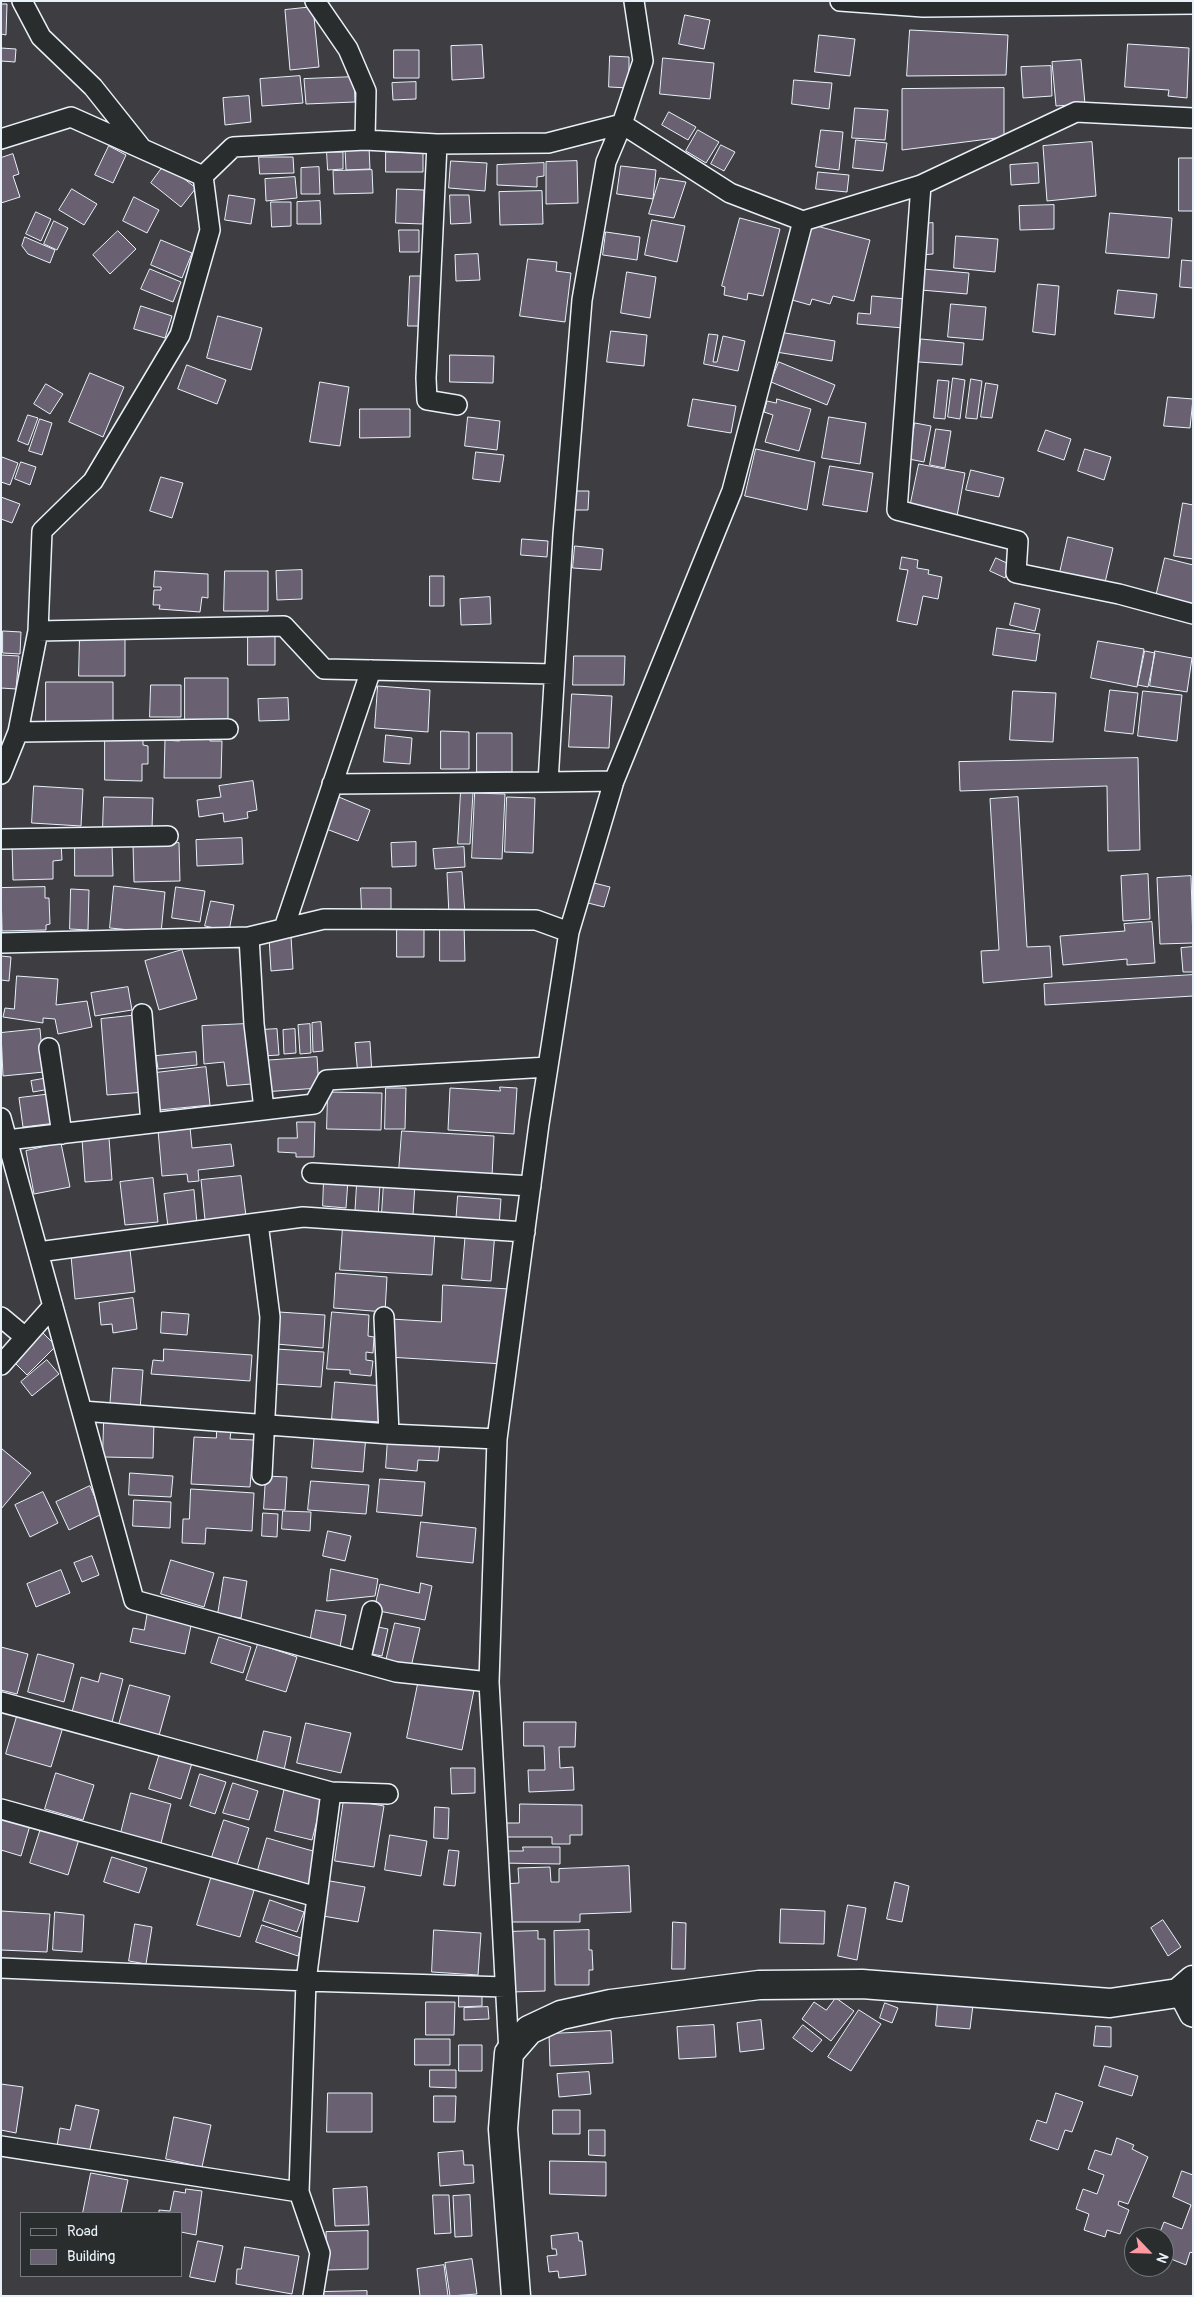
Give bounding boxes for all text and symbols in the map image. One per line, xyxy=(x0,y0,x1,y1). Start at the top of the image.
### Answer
legend xyxy=(20,2212,182,2277)
text: Road xyxy=(67,2222,98,2241)
north arrow xyxy=(1124,2227,1174,2277)
text: Building xyxy=(67,2247,115,2266)
text: N xyxy=(1153,2250,1172,2266)

